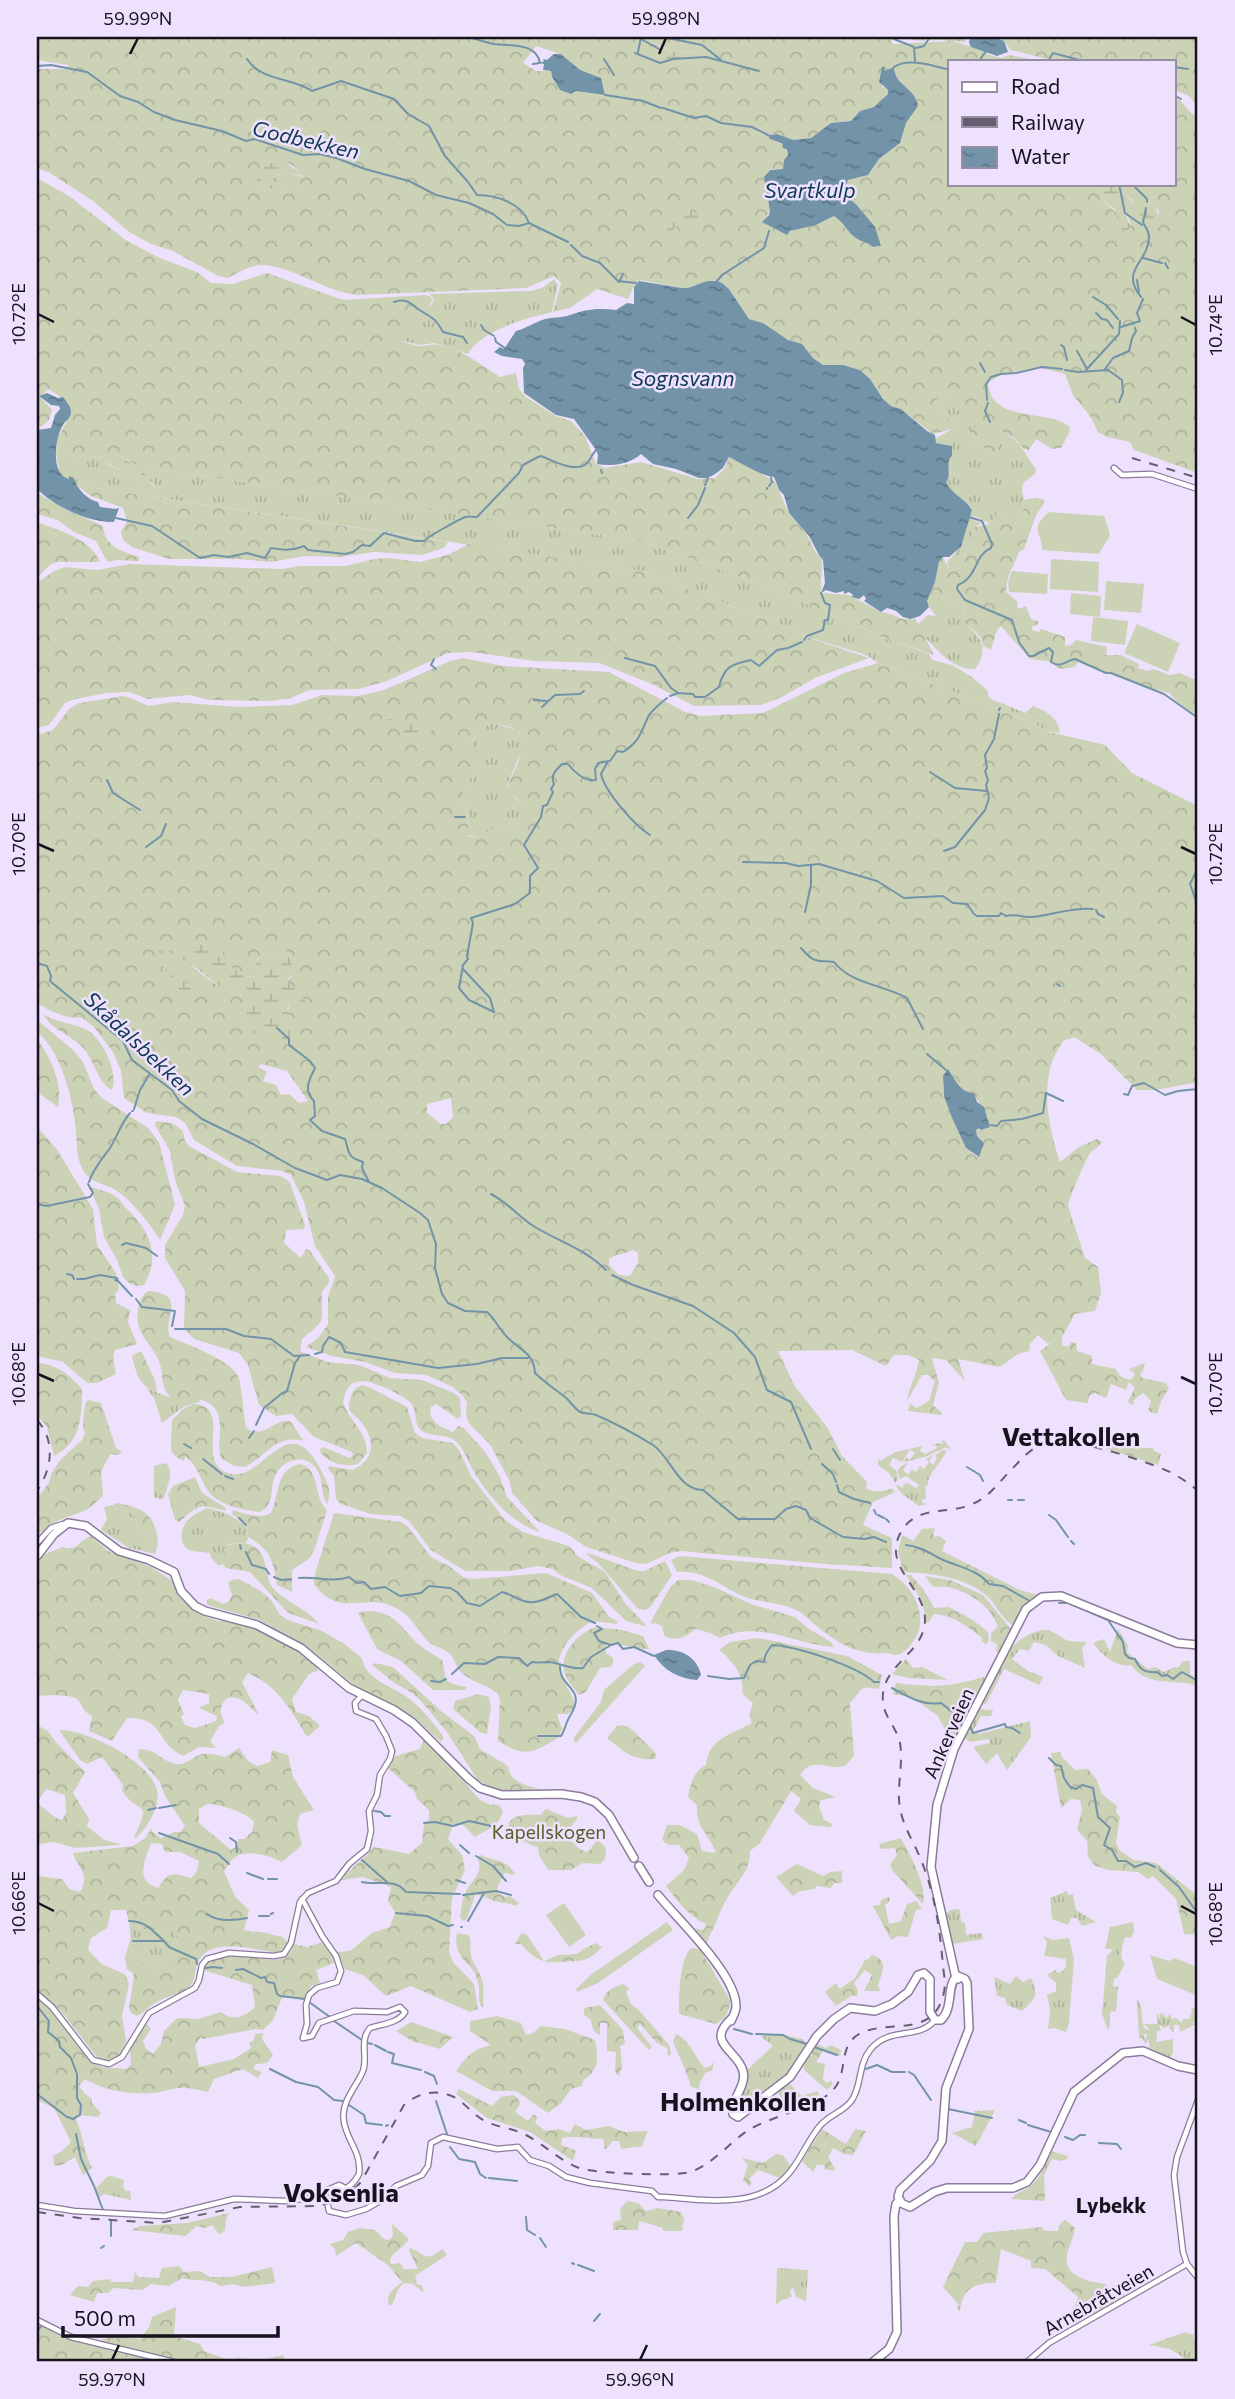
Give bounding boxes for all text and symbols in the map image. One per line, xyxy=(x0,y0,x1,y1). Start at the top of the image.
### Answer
text: 59.99°N xyxy=(104,7,172,29)
text: 59.98°N xyxy=(632,7,700,29)
legend xyxy=(948,60,1176,186)
text: Road xyxy=(1011,73,1060,98)
text: Railway xyxy=(1011,109,1085,134)
water label: Godbekken xyxy=(250,115,362,163)
text: Water xyxy=(1011,143,1070,168)
water label: Svartkulp xyxy=(764,177,856,202)
text: 10.72°E xyxy=(7,283,29,345)
text: 10.74°E xyxy=(1204,294,1226,356)
water label: Sognsvann xyxy=(632,365,735,390)
text: 10.70°E xyxy=(7,812,29,876)
text: 10.72°E xyxy=(1204,823,1226,885)
water label: Skådalsbekken xyxy=(80,986,200,1100)
text: 10.68°E xyxy=(7,1342,29,1406)
text: 10.70°E xyxy=(1204,1352,1226,1416)
district label: Vettakollen xyxy=(1002,1420,1140,1451)
street label: Ankerveien xyxy=(918,1684,978,1782)
park label: Kapellskogen xyxy=(492,1820,606,1843)
text: 10.66°E xyxy=(7,1871,29,1935)
text: 10.68°E xyxy=(1204,1882,1226,1946)
district label: Holmenkollen xyxy=(660,2085,826,2116)
district label: Voksenlia xyxy=(283,2176,399,2207)
district label: Lybekk xyxy=(1076,2192,1146,2217)
street label: Arnebråtveien xyxy=(1039,2258,1157,2340)
scale bar xyxy=(63,2294,278,2338)
text: 500 m xyxy=(74,2305,136,2330)
text: 59.97°N xyxy=(78,2368,146,2390)
text: 59.96°N xyxy=(606,2368,674,2390)

